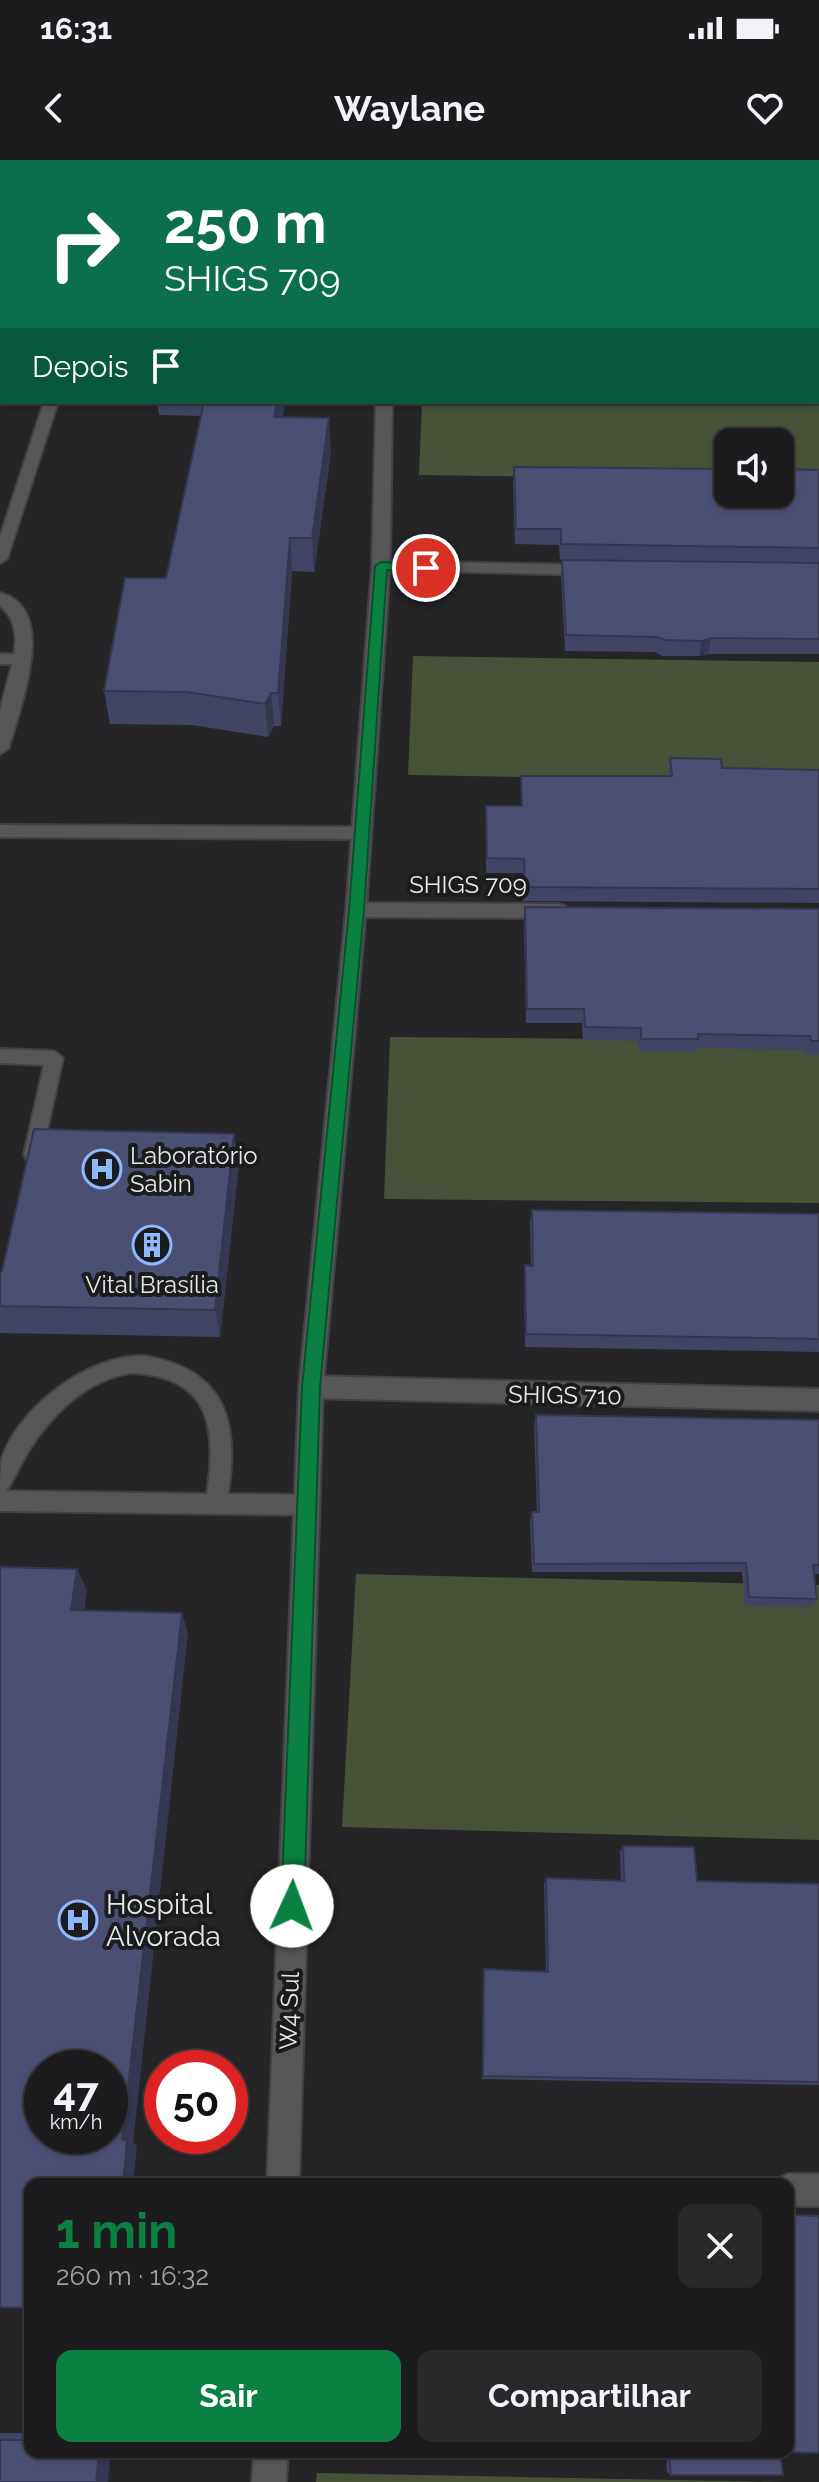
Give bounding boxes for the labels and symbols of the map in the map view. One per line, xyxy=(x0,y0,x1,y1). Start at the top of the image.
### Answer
pin xyxy=(392,534,460,602)
street label: SHIGS 709 xyxy=(409,870,527,899)
place label: Laboratório Sabin xyxy=(130,1141,258,1198)
hospital icon: Laboratório Sabin xyxy=(81,1148,123,1190)
building icon: Vital Brasília xyxy=(131,1224,173,1266)
place label: Vital Brasília xyxy=(85,1270,219,1299)
street label: SHIGS 710 xyxy=(508,1380,622,1410)
position arrow xyxy=(250,1864,334,1948)
place label: Hospital Alvorada xyxy=(106,1888,221,1953)
hospital icon: Hospital Alvorada xyxy=(57,1899,99,1941)
street label: W4 Sul xyxy=(273,1971,305,2050)
speed limit sign: 50 xyxy=(144,2050,248,2154)

